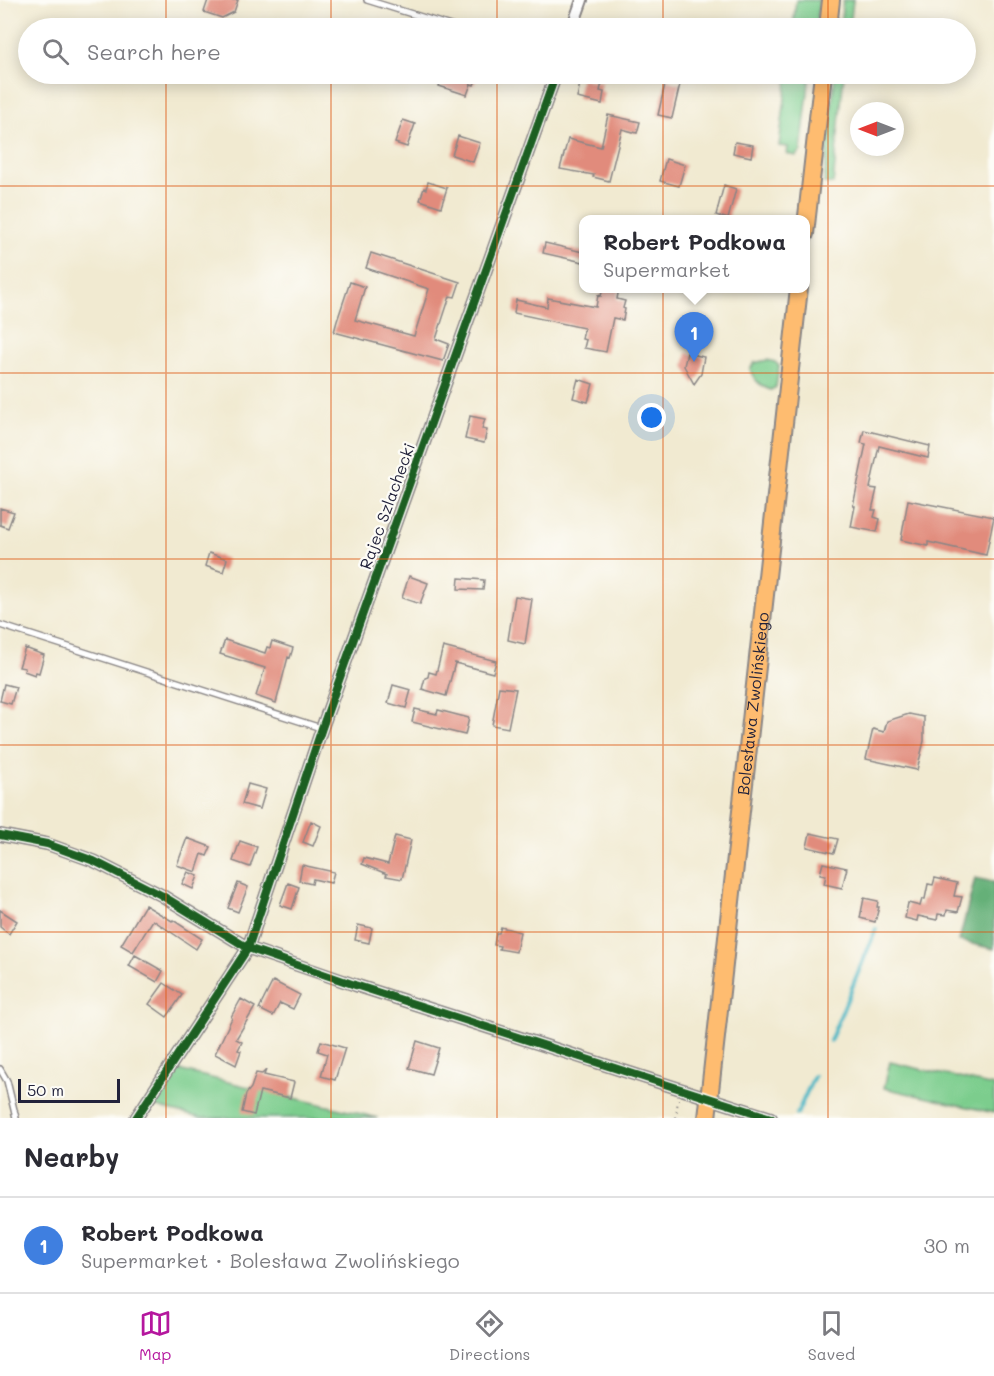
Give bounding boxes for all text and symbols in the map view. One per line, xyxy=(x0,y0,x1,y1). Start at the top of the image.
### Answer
search box xyxy=(18,18,976,84)
icon: search xyxy=(39,35,72,68)
text: Search here xyxy=(87,37,221,66)
north arrow xyxy=(850,102,904,156)
popup xyxy=(579,215,810,293)
text: Robert Podkowa xyxy=(603,227,786,256)
text: Supermarket xyxy=(603,256,730,282)
pin: 1 xyxy=(674,312,714,362)
your location xyxy=(637,403,666,432)
street label: Rajec Szlachecki xyxy=(354,440,419,572)
street label: Bolesława Zwolińskiego xyxy=(732,611,773,796)
scale bar xyxy=(18,1076,120,1104)
text: 50 m xyxy=(27,1079,64,1100)
text: Nearby xyxy=(24,1140,119,1174)
text: Robert Podkowa xyxy=(81,1218,264,1247)
text: 1 xyxy=(39,1232,48,1258)
text: 30 m xyxy=(924,1232,970,1258)
text: Supermarket · Bolesława Zwolińskiego xyxy=(81,1247,460,1273)
tab: Map xyxy=(139,1307,172,1364)
tab: Directions xyxy=(449,1307,530,1364)
tab: Saved xyxy=(808,1307,855,1364)

